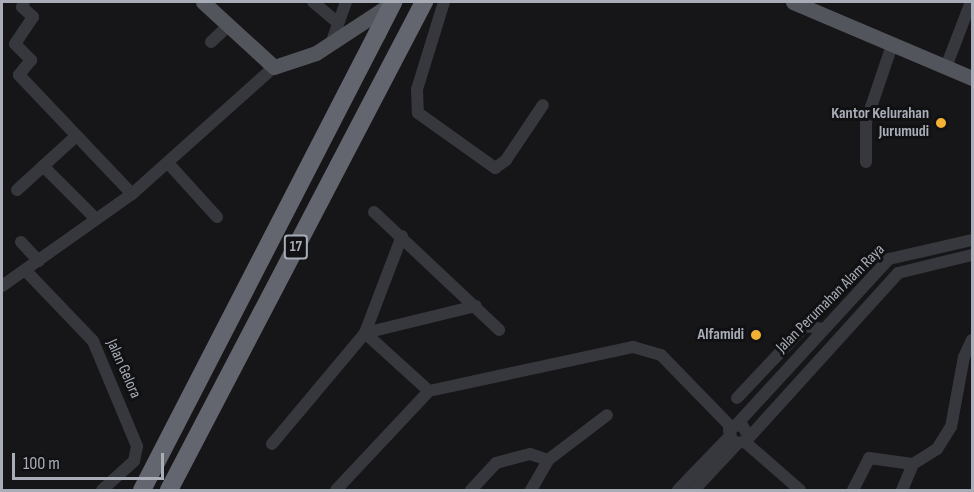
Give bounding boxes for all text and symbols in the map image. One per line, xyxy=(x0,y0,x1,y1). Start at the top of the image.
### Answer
place label: Kantor Kelurahan Jurumudi xyxy=(831,104,929,142)
marker: Kantor Kelurahan Jurumudi xyxy=(934,116,948,130)
road number: 17 xyxy=(282,235,310,259)
street label: Jalan Perumahan Alam Raya xyxy=(773,241,889,357)
place label: Alfamidi xyxy=(698,325,744,345)
marker: Alfamidi xyxy=(749,328,763,342)
street label: Jalan Gelora xyxy=(102,337,144,401)
scale bar xyxy=(15,441,166,479)
text: 100 m xyxy=(23,453,60,474)

